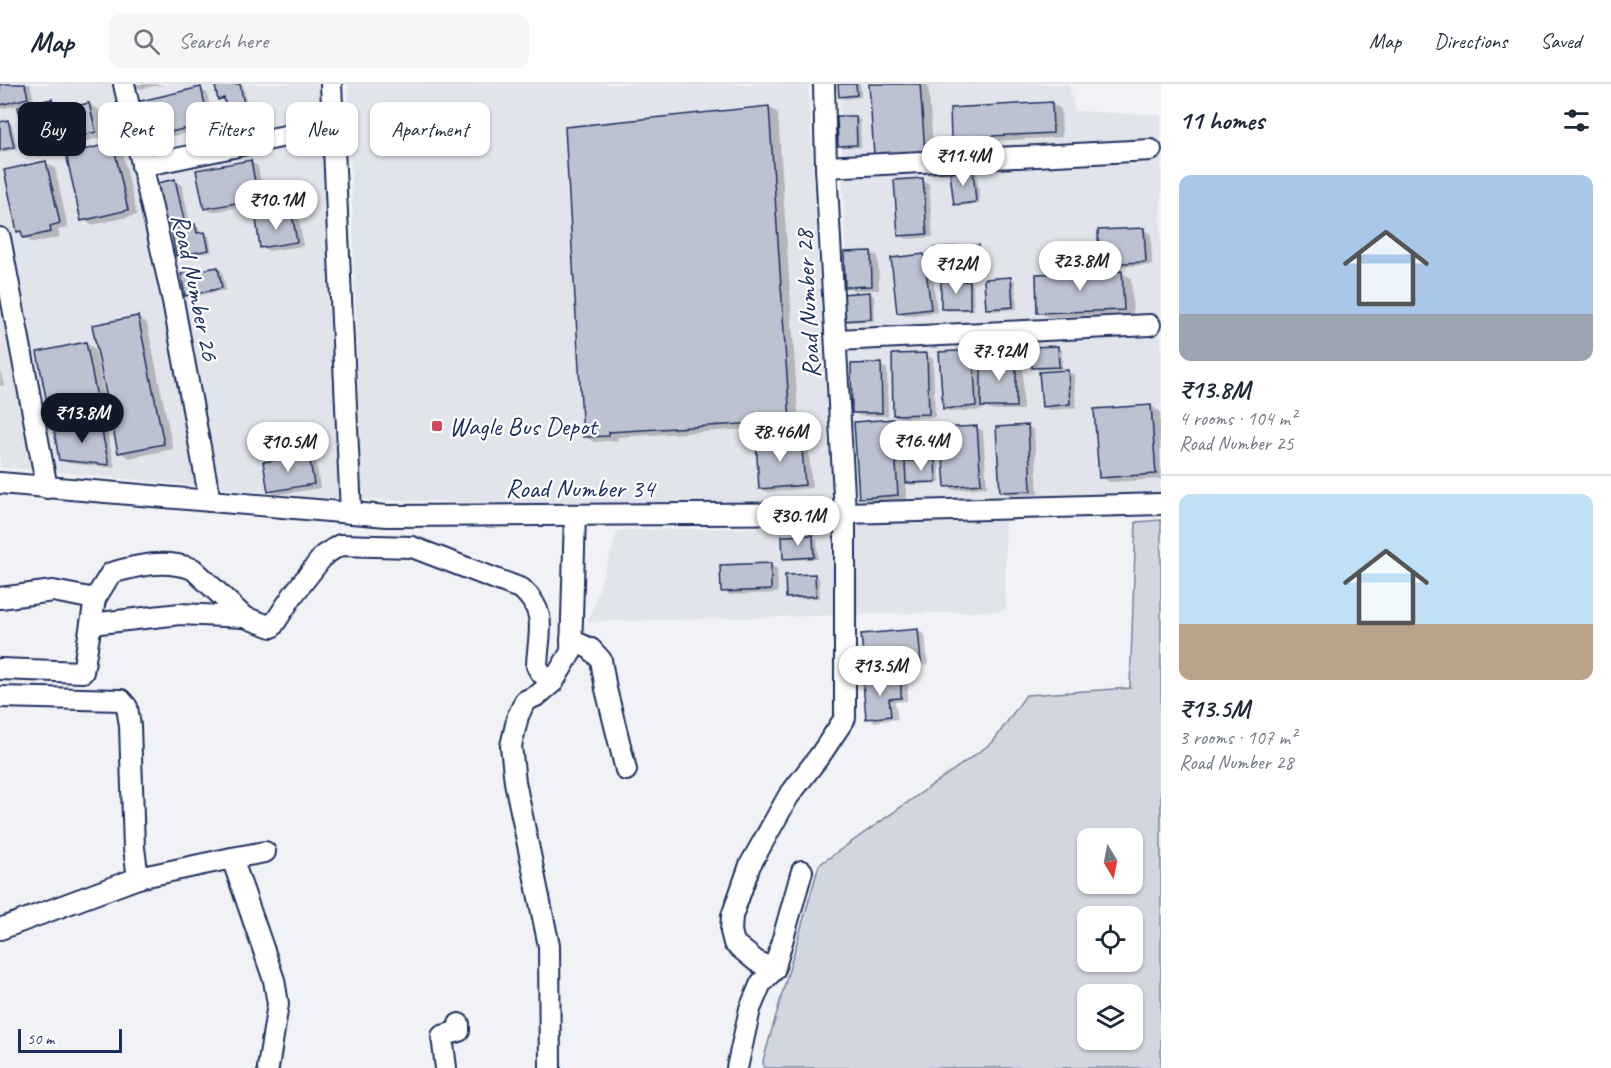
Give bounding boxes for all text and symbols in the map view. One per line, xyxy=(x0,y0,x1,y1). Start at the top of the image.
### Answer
search box xyxy=(109,14,529,68)
text: Map xyxy=(30,24,73,59)
icon: search xyxy=(130,25,163,58)
text: Search here xyxy=(178,27,268,55)
text: Map xyxy=(1369,28,1401,54)
text: Directions xyxy=(1434,28,1507,54)
text: Saved xyxy=(1540,28,1581,54)
chip: Buy xyxy=(18,102,86,156)
chip: Rent xyxy=(98,102,174,156)
chip: Filters xyxy=(186,102,274,156)
chip: New xyxy=(286,102,358,156)
chip: Apartment xyxy=(370,102,490,156)
text: 11 homes xyxy=(1179,104,1264,137)
icon: filters xyxy=(1560,104,1593,137)
pin: ₹11.4M xyxy=(914,136,1012,187)
text: ₹11.4M xyxy=(936,143,990,168)
pin: ₹10.1M xyxy=(227,180,325,231)
text: ₹10.1M xyxy=(249,187,303,212)
street label: Road Number 26 xyxy=(164,211,227,365)
icon: home xyxy=(1332,214,1440,322)
street label: Road Number 28 xyxy=(787,226,828,379)
pin: ₹23.8M xyxy=(1031,241,1129,292)
pin: ₹12M xyxy=(920,244,992,295)
text: ₹23.8M xyxy=(1053,248,1107,273)
text: ₹12M xyxy=(935,251,977,276)
pin: ₹7.92M xyxy=(950,331,1048,382)
text: ₹7.92M xyxy=(972,338,1026,363)
text: ₹13.8M xyxy=(1179,373,1250,406)
pin: ₹13.8M xyxy=(33,393,131,444)
text: ₹13.8M xyxy=(55,400,109,425)
text: 4 rooms · 104 m² xyxy=(1179,406,1296,431)
place label: Wagle Bus Depot xyxy=(449,410,599,443)
pin: ₹8.46M xyxy=(731,412,829,463)
marker: Wagle Bus Depot xyxy=(430,419,444,433)
text: ₹8.46M xyxy=(753,419,807,444)
pin: ₹16.4M xyxy=(872,421,970,472)
pin: ₹10.5M xyxy=(239,422,337,473)
text: ₹16.4M xyxy=(894,428,948,453)
text: ₹10.5M xyxy=(261,429,315,454)
text: Road Number 25 xyxy=(1179,431,1294,456)
street label: Road Number 34 xyxy=(506,472,657,505)
pin: ₹30.1M xyxy=(749,496,847,547)
text: ₹30.1M xyxy=(771,503,825,528)
icon: home xyxy=(1332,533,1440,641)
pin: ₹13.5M xyxy=(831,646,929,697)
text: ₹13.5M xyxy=(853,653,907,678)
text: ₹13.5M xyxy=(1179,692,1250,725)
text: 3 rooms · 107 m² xyxy=(1179,725,1296,750)
text: Road Number 28 xyxy=(1179,750,1294,775)
north arrow xyxy=(1077,828,1143,894)
map controls xyxy=(1077,828,1143,1050)
button: locate xyxy=(1077,906,1143,972)
button: layers xyxy=(1077,984,1143,1050)
scale bar xyxy=(18,1026,122,1054)
text: 50 m xyxy=(27,1029,54,1049)

